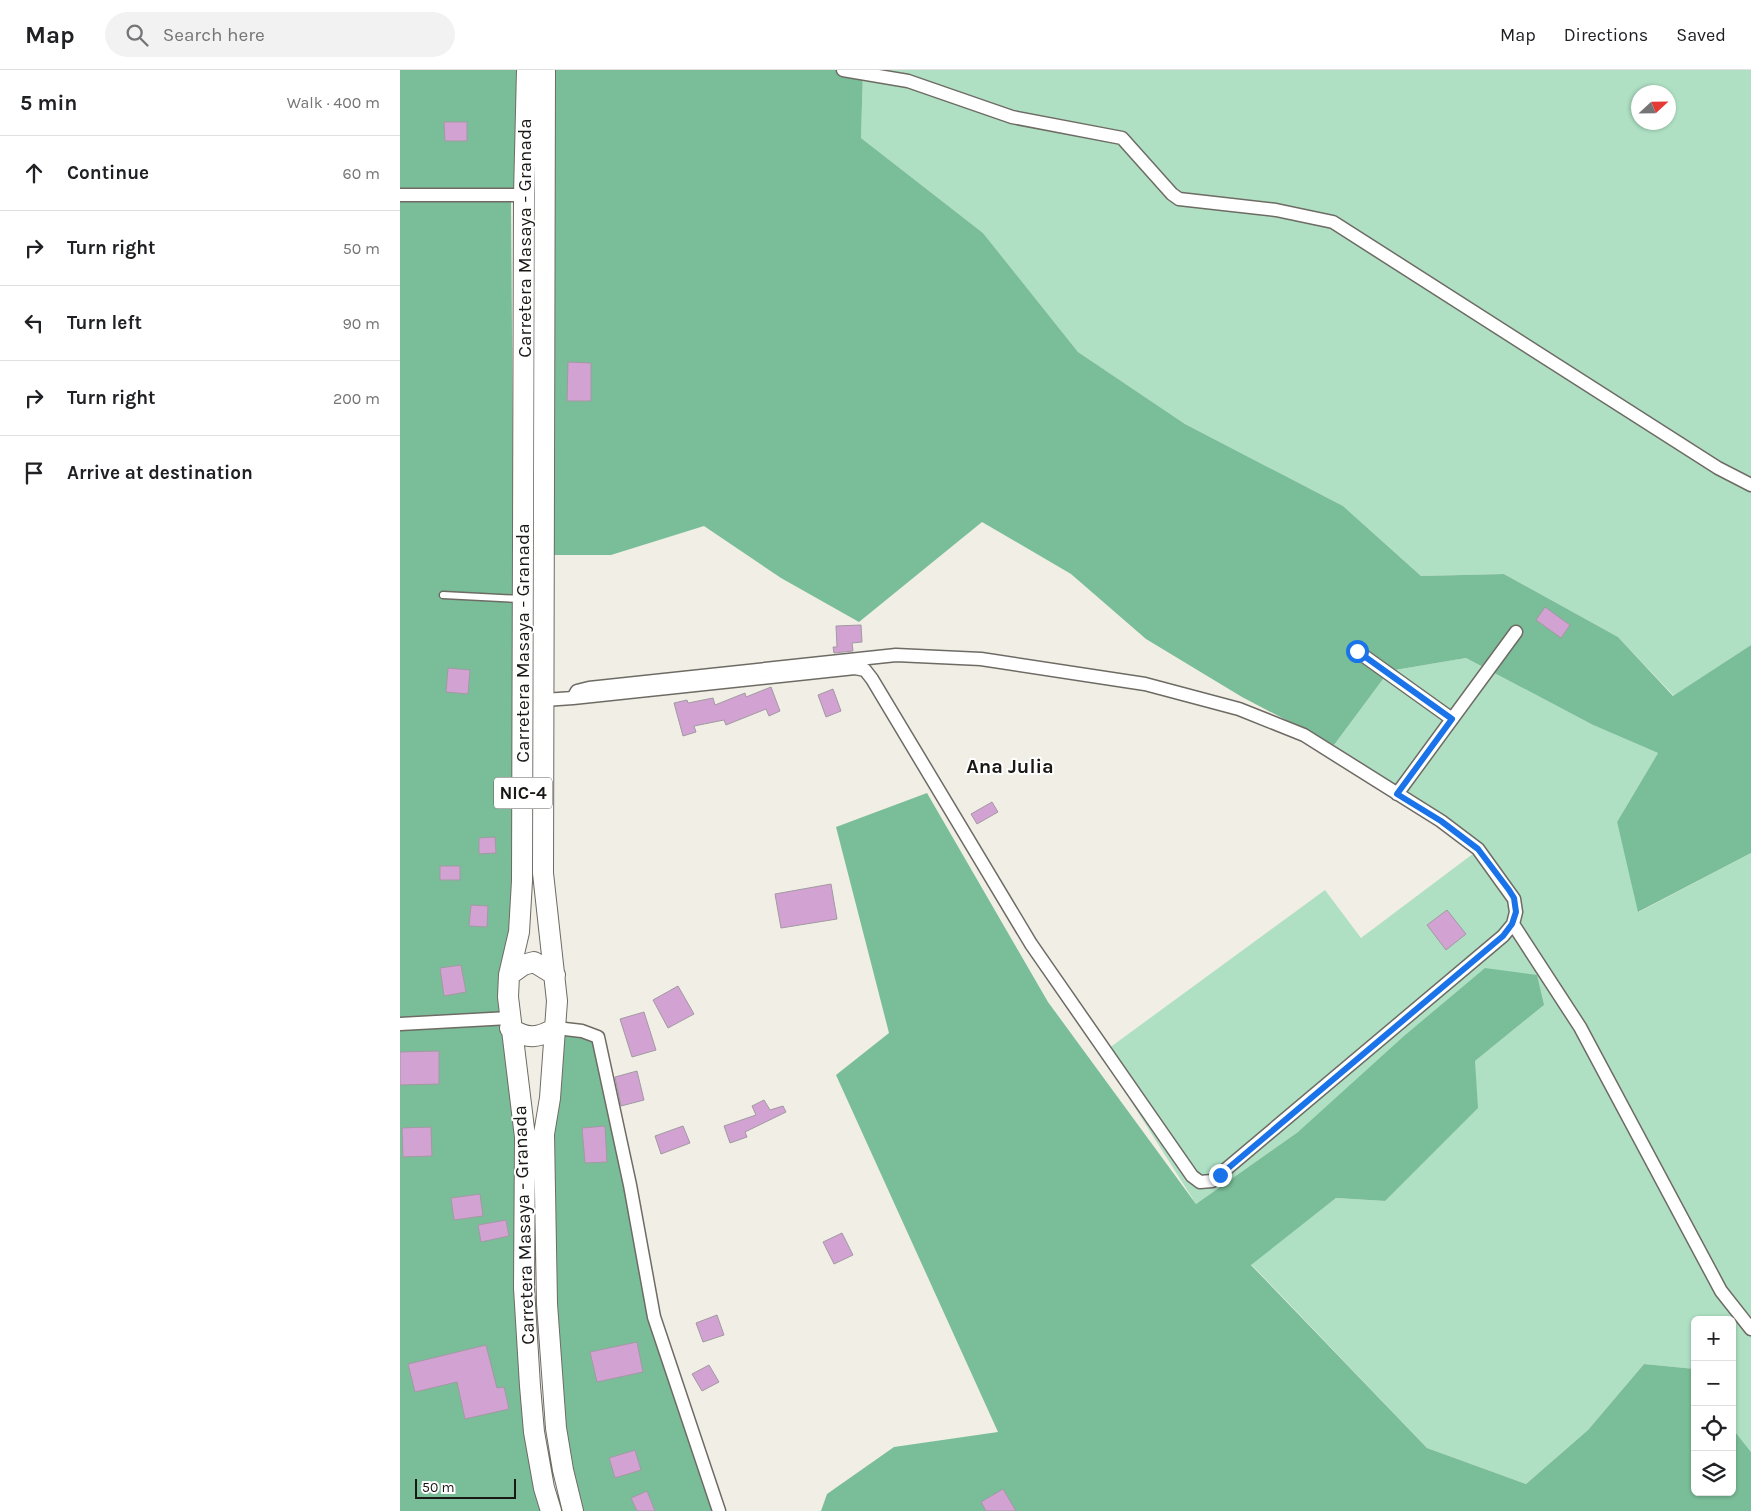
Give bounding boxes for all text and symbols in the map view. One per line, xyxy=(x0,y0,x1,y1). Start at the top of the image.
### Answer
search box xyxy=(105,12,455,57)
text: Map xyxy=(25,21,75,49)
icon: search xyxy=(123,21,151,49)
text: Search here xyxy=(163,24,265,46)
text: Map xyxy=(1500,24,1536,46)
text: Directions xyxy=(1564,24,1648,46)
text: Saved xyxy=(1676,24,1726,46)
north arrow xyxy=(1631,85,1676,130)
text: 5 min xyxy=(20,91,77,115)
text: Walk · 400 m xyxy=(287,93,380,112)
street label: Carretera Masaya - Granada xyxy=(514,118,536,358)
icon: ahead xyxy=(20,159,48,187)
text: Continue xyxy=(67,162,149,184)
text: 60 m xyxy=(343,164,380,183)
icon: right xyxy=(20,234,48,262)
text: Turn right xyxy=(67,237,156,259)
text: 50 m xyxy=(343,239,380,258)
icon: left xyxy=(20,309,48,337)
text: Turn left xyxy=(67,312,142,334)
text: 90 m xyxy=(342,314,380,333)
icon: right xyxy=(20,384,48,412)
text: Turn right xyxy=(67,387,156,409)
text: 200 m xyxy=(333,389,380,408)
icon: arrive xyxy=(20,459,48,487)
text: Arrive at destination xyxy=(67,462,253,484)
street label: Carretera Masaya - Granada xyxy=(512,523,534,763)
route start xyxy=(1346,640,1369,663)
district label: Ana Julia xyxy=(966,755,1054,778)
road number: NIC-4 xyxy=(494,778,552,808)
street label: Carretera Masaya - Granada xyxy=(509,1105,539,1345)
route end xyxy=(1209,1164,1232,1187)
map controls xyxy=(1691,1316,1736,1496)
button: + xyxy=(1691,1316,1736,1361)
button: − xyxy=(1691,1361,1736,1406)
button: locate xyxy=(1691,1406,1736,1451)
button: layers xyxy=(1691,1451,1736,1496)
scale bar xyxy=(415,1476,516,1499)
text: 50 m xyxy=(422,1479,455,1496)

